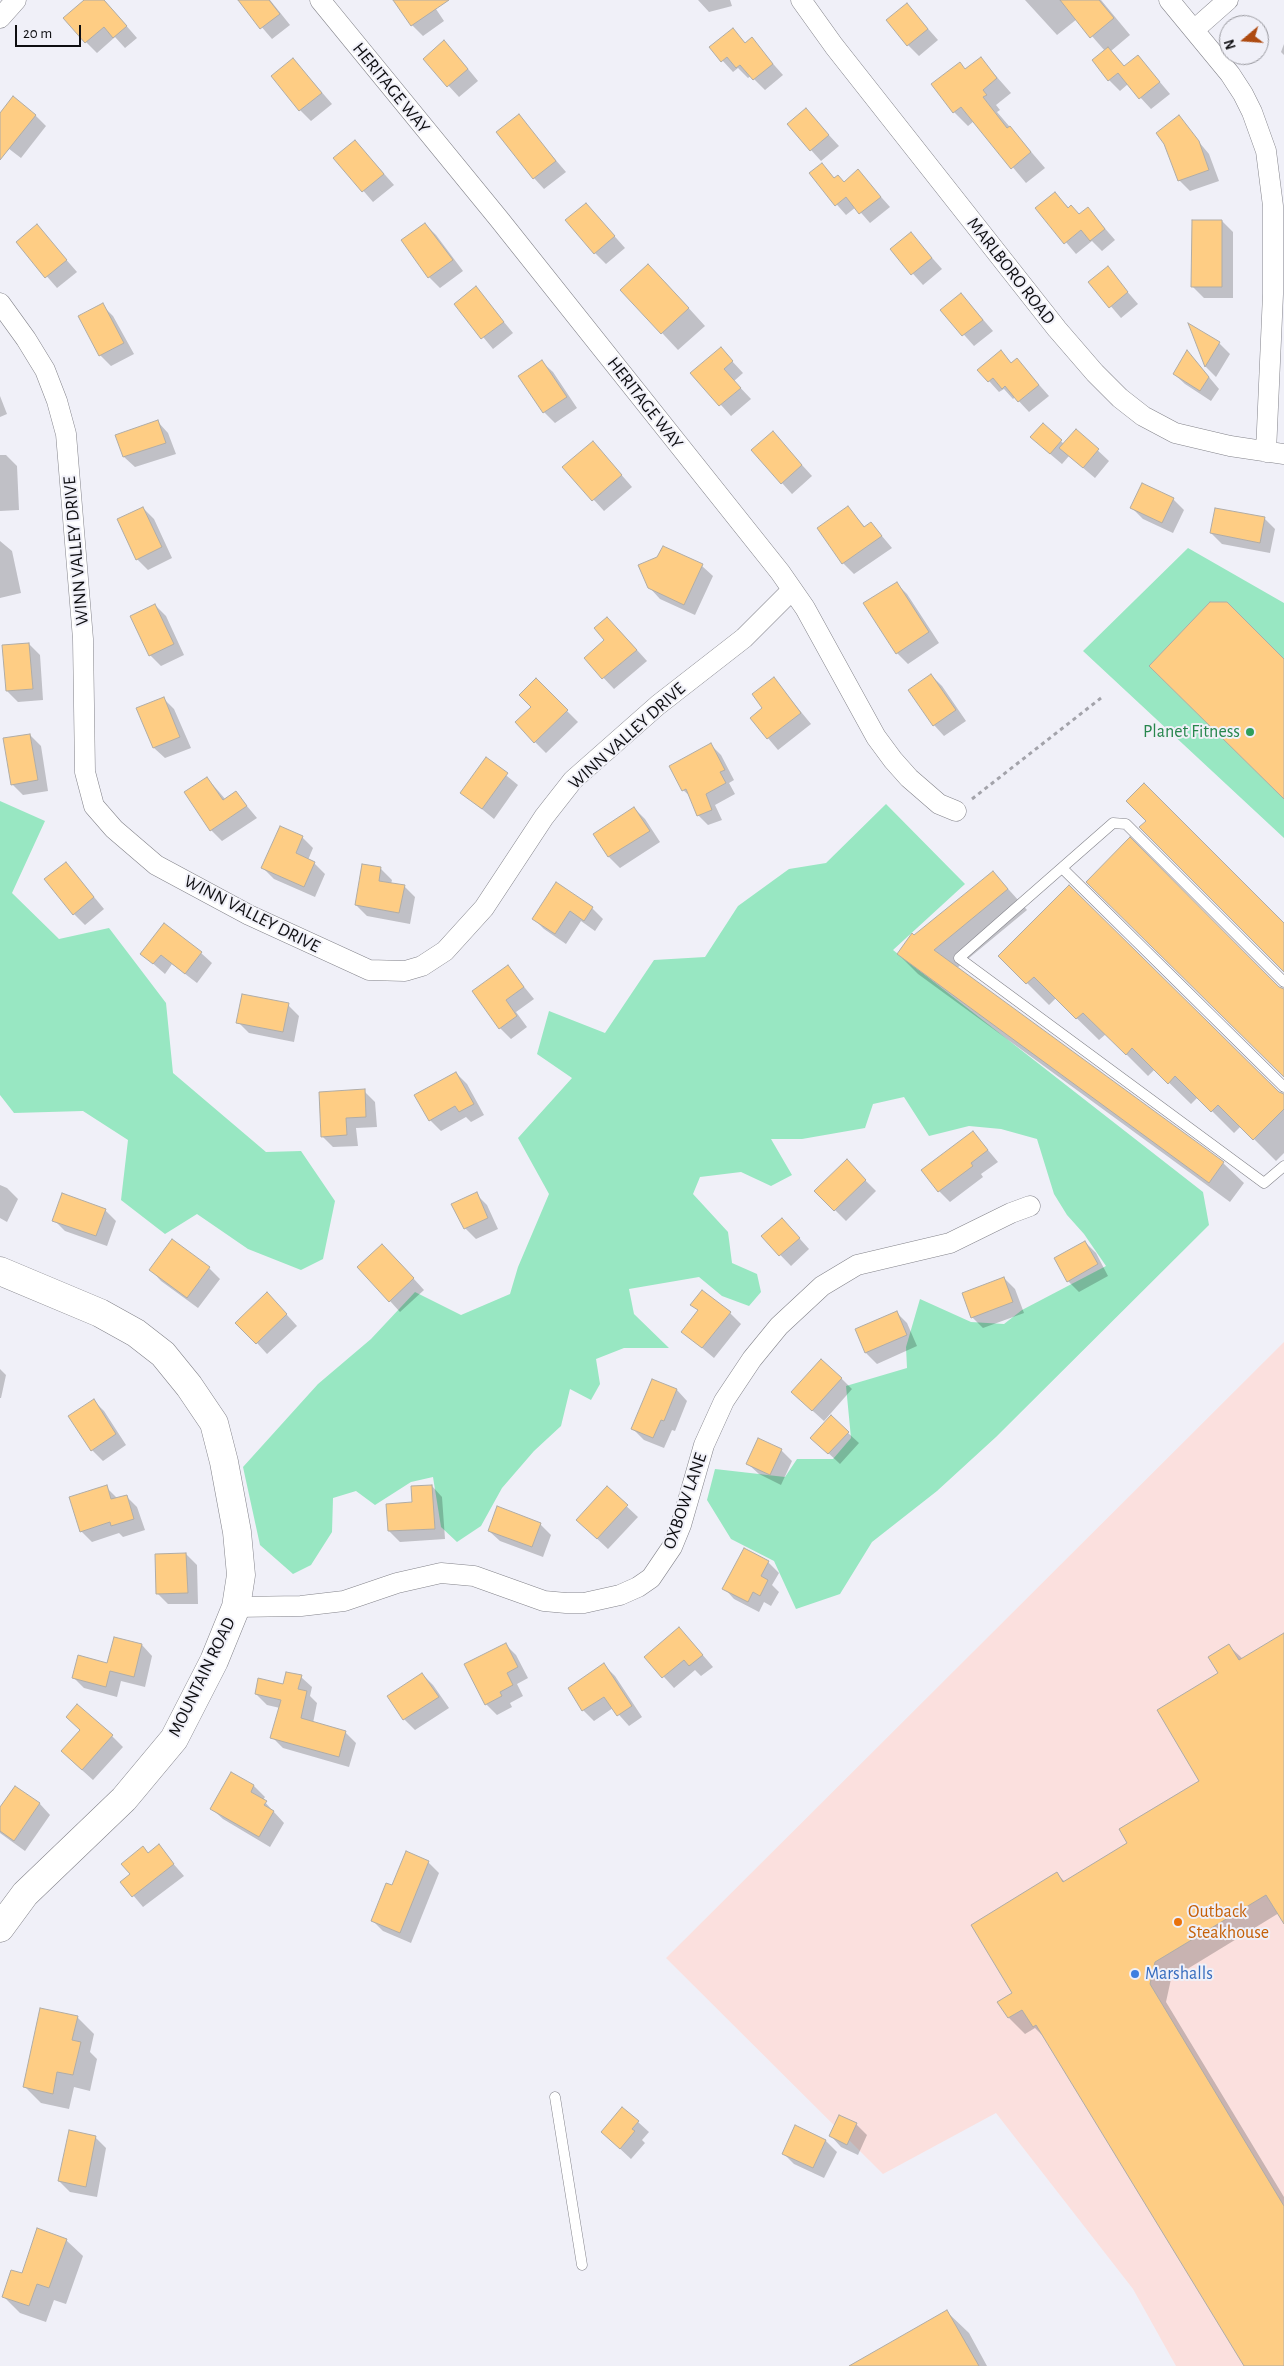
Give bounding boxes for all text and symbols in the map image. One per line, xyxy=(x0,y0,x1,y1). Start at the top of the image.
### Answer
scale bar xyxy=(18,15,84,47)
north arrow xyxy=(1219,15,1269,65)
text: 20 m xyxy=(23,26,52,41)
street label: HERITAGE WAY xyxy=(348,38,434,138)
text: N xyxy=(1223,38,1239,51)
street label: MARLBORO ROAD xyxy=(962,213,1060,329)
street label: HERITAGE WAY xyxy=(602,353,688,453)
street label: WINN VALLEY DRIVE xyxy=(59,475,93,627)
street label: WINN VALLEY DRIVE xyxy=(564,678,690,794)
place label: Planet Fitness xyxy=(1143,721,1240,743)
marker: Planet Fitness xyxy=(1244,726,1256,738)
street label: WINN VALLEY DRIVE xyxy=(180,870,324,958)
street label: OXBOW LANE xyxy=(658,1450,712,1552)
street label: MOUNTAIN ROAD xyxy=(164,1614,240,1740)
place label: Outback Steakhouse xyxy=(1188,1901,1269,1944)
marker: Outback Steakhouse xyxy=(1172,1916,1184,1928)
place label: Marshalls xyxy=(1145,1963,1213,1985)
marker: Marshalls xyxy=(1129,1968,1141,1980)

